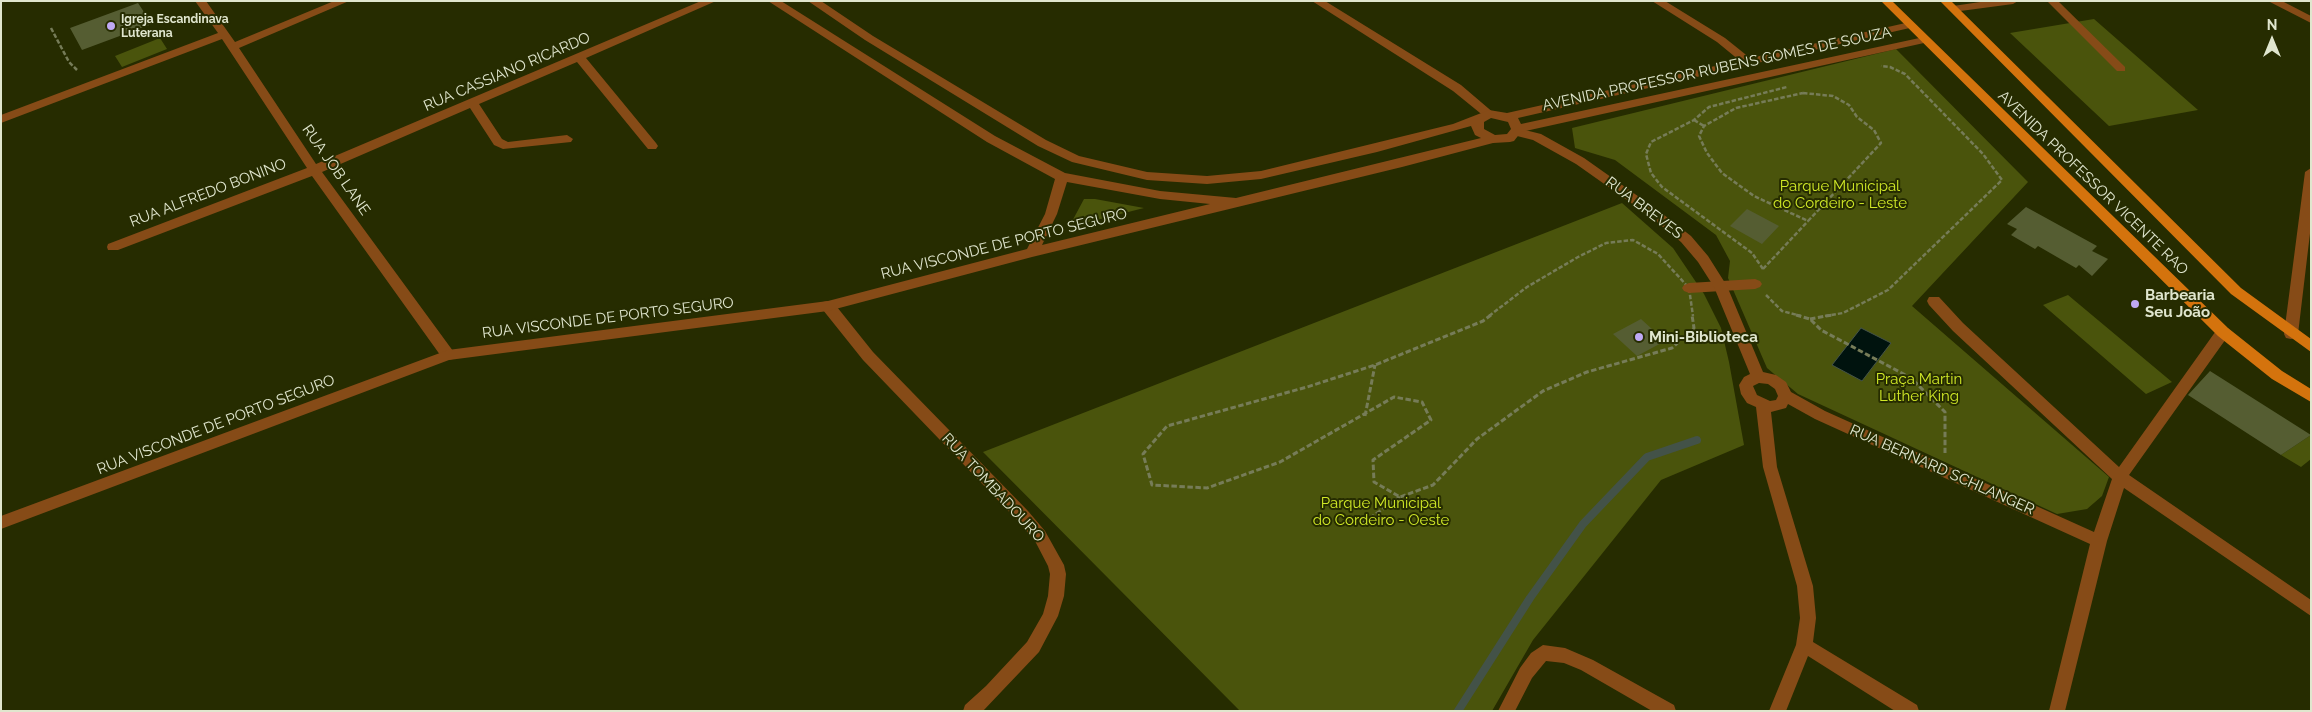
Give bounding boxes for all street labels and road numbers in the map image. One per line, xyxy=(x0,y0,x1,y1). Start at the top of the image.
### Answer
street label: AVENIDA PROFESSOR RUBENS GOMES DE SOUZA xyxy=(1541,23,1893,115)
street label: RUA CASSIANO RICARDO xyxy=(421,29,593,115)
street label: AVENIDA PROFESSOR VICENTE RAO xyxy=(1994,87,2192,279)
street label: RUA JOB LANE xyxy=(298,121,374,219)
street label: RUA ALFREDO BONINO xyxy=(127,155,289,231)
street label: RUA BREVES xyxy=(1602,173,1686,243)
street label: RUA VISCONDE DE PORTO SEGURO xyxy=(879,205,1129,283)
street label: RUA VISCONDE DE PORTO SEGURO xyxy=(481,294,735,342)
street label: RUA VISCONDE DE PORTO SEGURO xyxy=(95,371,337,479)
street label: RUA BERNARD SCHLANGER xyxy=(1847,421,2037,519)
street label: RUA TOMBADOURO xyxy=(938,430,1048,546)

